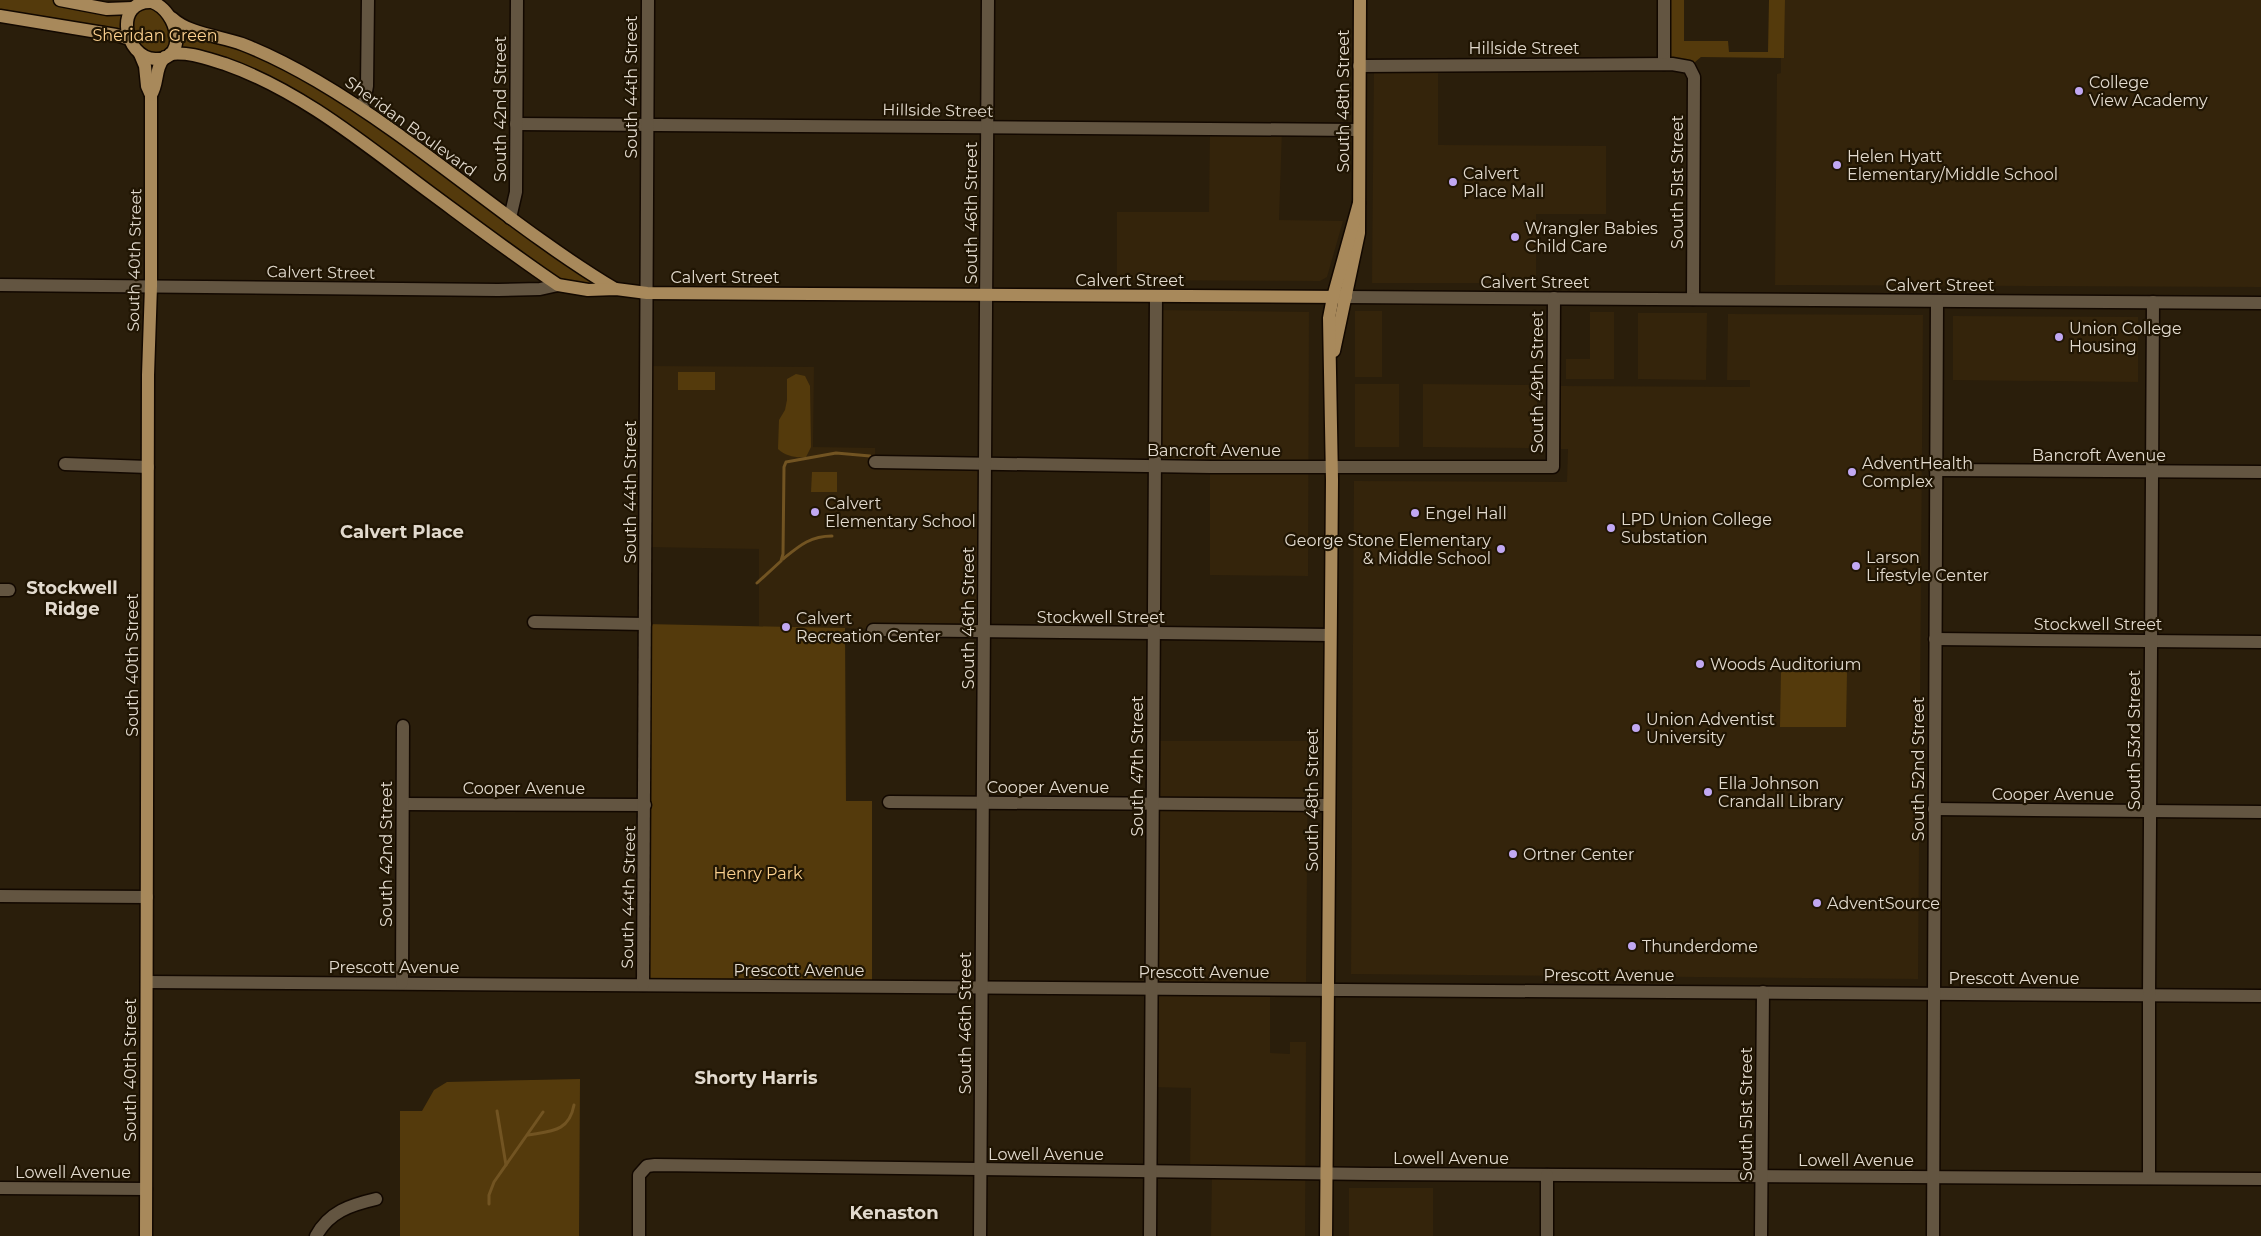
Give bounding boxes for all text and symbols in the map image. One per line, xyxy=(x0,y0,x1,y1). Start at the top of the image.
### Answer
street label: South 44th Street xyxy=(622,15,641,159)
park label: Sheridan Green xyxy=(93,26,217,45)
street label: South 48th Street xyxy=(1334,29,1353,172)
street label: South 42nd Street xyxy=(491,36,510,182)
street label: Hillside Street xyxy=(1468,39,1580,58)
street label: Sheridan Boulevard xyxy=(341,72,480,180)
place label: College View Academy xyxy=(2089,73,2208,110)
marker: College View Academy xyxy=(2073,85,2085,97)
street label: Hillside Street xyxy=(882,100,994,121)
street label: South 51st Street xyxy=(1668,115,1687,249)
street label: South 46th Street xyxy=(962,141,981,284)
place label: Helen Hyatt Elementary/Middle School xyxy=(1847,147,2058,184)
marker: Helen Hyatt Elementary/Middle School xyxy=(1831,159,1843,171)
place label: Calvert Place Mall xyxy=(1463,164,1544,201)
marker: Calvert Place Mall xyxy=(1447,176,1459,188)
street label: South 40th Street xyxy=(124,188,145,332)
place label: Wrangler Babies Child Care xyxy=(1525,219,1658,256)
marker: Wrangler Babies Child Care xyxy=(1509,231,1521,243)
street label: Calvert Street xyxy=(266,262,376,283)
street label: Calvert Street xyxy=(671,268,780,287)
street label: Calvert Street xyxy=(1076,271,1185,290)
street label: Calvert Street xyxy=(1481,273,1590,292)
street label: Calvert Street xyxy=(1886,276,1995,295)
street label: South 49th Street xyxy=(1528,310,1547,453)
place label: Union College Housing xyxy=(2069,319,2182,356)
marker: Union College Housing xyxy=(2053,331,2065,343)
street label: South 44th Street xyxy=(621,420,640,564)
street label: Bancroft Avenue xyxy=(1147,441,1281,460)
street label: Bancroft Avenue xyxy=(2032,446,2166,465)
place label: AdventHealth Complex xyxy=(1862,454,1973,491)
marker: AdventHealth Complex xyxy=(1846,466,1858,478)
place label: Calvert Elementary School xyxy=(825,494,976,531)
place label: Engel Hall xyxy=(1425,504,1507,523)
marker: Calvert Elementary School xyxy=(809,506,821,518)
marker: Engel Hall xyxy=(1409,507,1421,519)
place label: LPD Union College Substation xyxy=(1621,510,1772,547)
district label: Calvert Place xyxy=(340,521,464,543)
marker: LPD Union College Substation xyxy=(1605,522,1617,534)
place label: George Stone Elementary & Middle School xyxy=(1284,531,1491,568)
marker: George Stone Elementary & Middle School xyxy=(1495,543,1507,555)
street label: South 46th Street xyxy=(959,546,978,689)
place label: Larson Lifestyle Center xyxy=(1866,548,1989,585)
marker: Larson Lifestyle Center xyxy=(1850,560,1862,572)
district label: Stockwell Ridge xyxy=(26,577,118,620)
street label: South 40th Street xyxy=(123,593,142,737)
street label: Stockwell Street xyxy=(1037,608,1166,627)
place label: Calvert Recreation Center xyxy=(796,609,941,646)
street label: Stockwell Street xyxy=(2034,615,2163,634)
marker: Calvert Recreation Center xyxy=(780,621,792,633)
place label: Woods Auditorium xyxy=(1710,655,1861,674)
marker: Woods Auditorium xyxy=(1694,658,1706,670)
street label: South 53rd Street xyxy=(2125,670,2144,810)
street label: South 47th Street xyxy=(1128,695,1147,836)
street label: South 52nd Street xyxy=(1909,696,1928,841)
place label: Union Adventist University xyxy=(1646,710,1776,747)
marker: Union Adventist University xyxy=(1630,722,1642,734)
street label: South 48th Street xyxy=(1303,728,1322,871)
place label: Ella Johnson Crandall Library xyxy=(1718,774,1844,811)
street label: Cooper Avenue xyxy=(987,778,1109,797)
street label: Cooper Avenue xyxy=(463,779,585,798)
street label: South 42nd Street xyxy=(377,781,396,927)
street label: Cooper Avenue xyxy=(1992,785,2114,804)
marker: Ella Johnson Crandall Library xyxy=(1702,786,1714,798)
street label: South 44th Street xyxy=(618,825,639,969)
place label: Ortner Center xyxy=(1523,845,1634,864)
marker: Ortner Center xyxy=(1507,848,1519,860)
park label: Henry Park xyxy=(713,864,803,883)
place label: AdventSource xyxy=(1827,894,1940,913)
marker: AdventSource xyxy=(1811,897,1823,909)
place label: Thunderdome xyxy=(1642,937,1758,956)
marker: Thunderdome xyxy=(1626,940,1638,952)
street label: South 46th Street xyxy=(956,951,975,1094)
street label: Prescott Avenue xyxy=(328,958,460,977)
street label: Prescott Avenue xyxy=(733,961,865,980)
street label: Prescott Avenue xyxy=(1138,963,1270,982)
street label: Prescott Avenue xyxy=(1543,966,1675,985)
street label: Prescott Avenue xyxy=(1948,969,2080,988)
street label: South 40th Street xyxy=(121,998,140,1142)
street label: South 51st Street xyxy=(1737,1047,1756,1181)
district label: Shorty Harris xyxy=(694,1067,818,1089)
street label: Lowell Avenue xyxy=(988,1145,1104,1164)
street label: Lowell Avenue xyxy=(1393,1149,1509,1168)
street label: Lowell Avenue xyxy=(1798,1151,1914,1170)
street label: Lowell Avenue xyxy=(15,1163,131,1182)
district label: Kenaston xyxy=(849,1202,939,1224)

